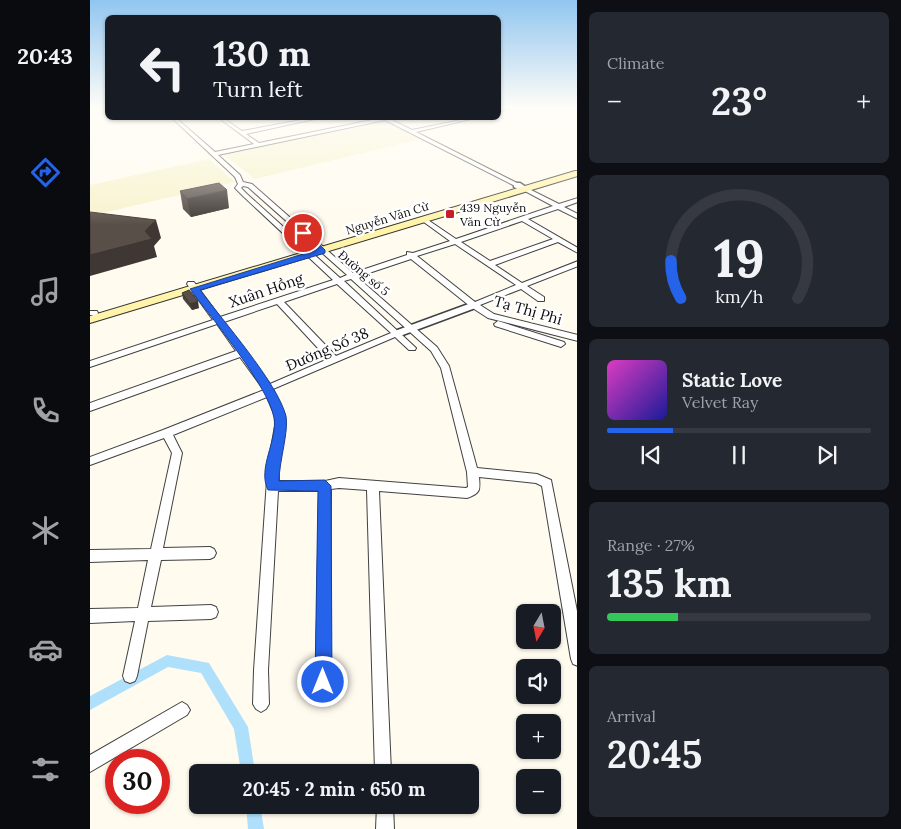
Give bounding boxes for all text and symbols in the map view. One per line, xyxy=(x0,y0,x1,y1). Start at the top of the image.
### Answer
text: 130 m xyxy=(213,31,310,76)
icon: left xyxy=(130,35,195,100)
text: 20:43 xyxy=(17,42,73,70)
text: Climate xyxy=(607,53,664,73)
text: Turn left xyxy=(213,75,303,103)
text: 23° xyxy=(711,77,767,125)
text: − xyxy=(607,84,622,120)
text: + xyxy=(856,84,871,120)
icon: directions xyxy=(28,155,63,190)
street label: Nguyễn Văn Cừ xyxy=(344,198,431,238)
place label: 439 Nguyễn Văn Cừ xyxy=(459,200,526,229)
marker: 439 Nguyễn Văn Cừ xyxy=(444,208,456,220)
pin xyxy=(282,212,324,254)
icon: arrive xyxy=(289,219,317,247)
text: 19 xyxy=(713,225,765,291)
street label: Đường số 5 xyxy=(335,247,393,299)
street label: Xuân Hồng xyxy=(226,268,306,312)
icon: music xyxy=(28,274,63,309)
text: km/h xyxy=(715,285,763,308)
street label: Tạ Thị Phi xyxy=(492,291,564,329)
street label: Đường Số 38 xyxy=(283,323,371,375)
text: Static Love xyxy=(682,368,782,392)
text: Velvet Ray xyxy=(682,392,758,412)
icon: phone xyxy=(28,393,63,428)
icon: previous xyxy=(637,441,665,469)
icon: pause xyxy=(725,441,753,469)
icon: next xyxy=(813,441,841,469)
icon: climate xyxy=(28,513,63,548)
text: Range · 27% xyxy=(607,535,695,555)
text: 135 km xyxy=(607,559,732,607)
north arrow xyxy=(516,604,561,649)
map controls xyxy=(516,604,561,814)
icon: car xyxy=(28,632,63,667)
position arrow xyxy=(296,655,348,707)
button: sound xyxy=(516,659,561,704)
text: Arrival xyxy=(607,706,656,726)
button: + xyxy=(516,714,561,759)
text: 20:45 xyxy=(607,730,702,778)
speed limit sign: 30 xyxy=(105,749,170,814)
icon: filters xyxy=(28,752,63,787)
button: − xyxy=(516,769,561,814)
text: 20:45 · 2 min · 650 m xyxy=(243,777,425,801)

